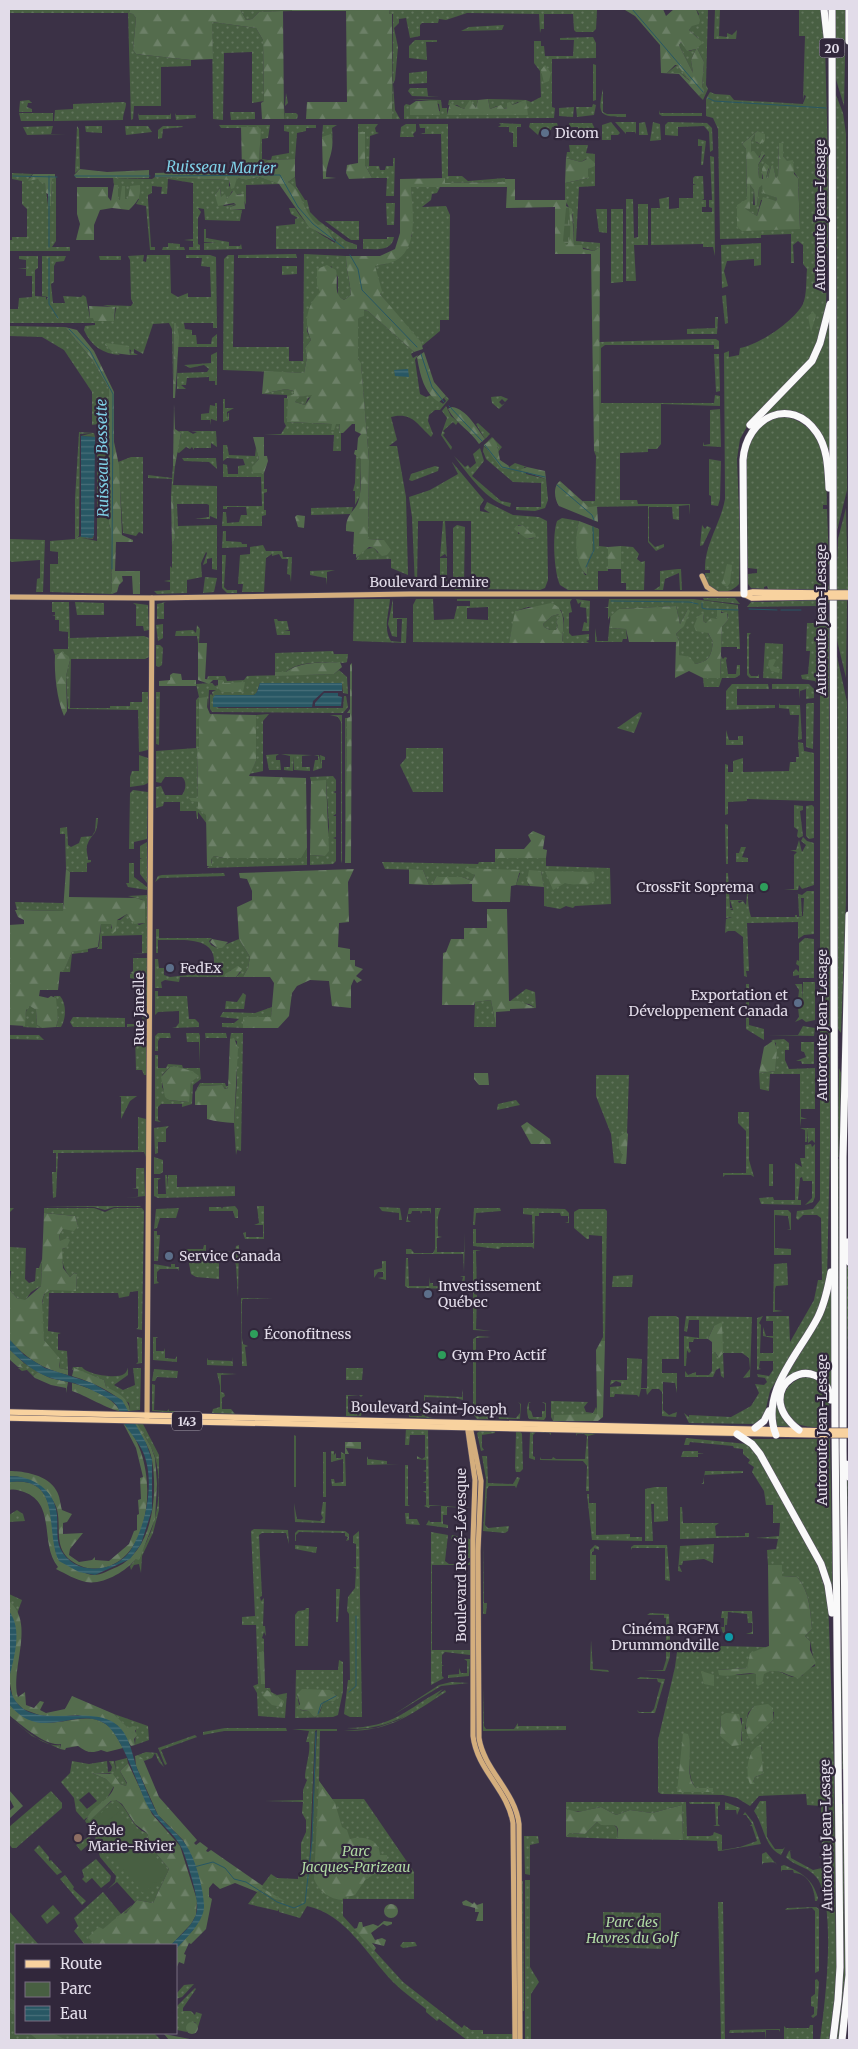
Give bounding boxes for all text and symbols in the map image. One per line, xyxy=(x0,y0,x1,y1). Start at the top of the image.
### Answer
road number: 20 xyxy=(820,38,844,58)
place label: Dicom xyxy=(555,124,599,142)
marker: Dicom xyxy=(539,127,551,139)
street label: Autoroute Jean-Lesage xyxy=(811,139,829,292)
water label: Ruisseau Marier xyxy=(166,157,277,177)
water label: Ruisseau Bessette xyxy=(91,398,113,518)
street label: Autoroute Jean-Lesage xyxy=(812,544,830,697)
street label: Boulevard Lemire xyxy=(369,573,489,591)
place label: CrossFit Soprema xyxy=(636,878,754,896)
marker: CrossFit Soprema xyxy=(758,881,770,893)
street label: Autoroute Jean-Lesage xyxy=(813,949,831,1102)
place label: FedEx xyxy=(180,959,222,977)
marker: FedEx xyxy=(164,962,176,974)
street label: Rue Janelle xyxy=(130,972,148,1046)
place label: Exportation et Développement Canada xyxy=(629,986,789,1020)
marker: Exportation et Développement Canada xyxy=(792,997,804,1009)
place label: Service Canada xyxy=(179,1247,282,1265)
marker: Service Canada xyxy=(163,1250,175,1262)
place label: Investissement Québec xyxy=(438,1277,541,1311)
marker: Investissement Québec xyxy=(422,1288,434,1300)
place label: Éconofitness xyxy=(264,1325,351,1343)
marker: Éconofitness xyxy=(248,1328,260,1340)
place label: Gym Pro Actif xyxy=(452,1346,547,1364)
marker: Gym Pro Actif xyxy=(436,1349,448,1361)
street label: Autoroute Jean-Lesage xyxy=(813,1354,831,1507)
street label: Boulevard Saint-Joseph xyxy=(351,1398,507,1418)
road number: 143 xyxy=(172,1412,202,1430)
street label: Boulevard René-Lévesque xyxy=(452,1468,470,1642)
place label: Cinéma RGFM Drummondville xyxy=(611,1620,719,1654)
marker: Cinéma RGFM Drummondville xyxy=(723,1631,735,1643)
street label: Autoroute Jean-Lesage xyxy=(816,1759,836,1912)
place label: École Marie-Rivier xyxy=(88,1821,174,1855)
marker: École Marie-Rivier xyxy=(72,1832,84,1844)
park label: Parc Jacques-Parizeau xyxy=(300,1842,410,1876)
park label: Parc des Havres du Golf xyxy=(585,1913,680,1947)
legend xyxy=(15,1944,178,2034)
text: Route xyxy=(60,1954,102,1973)
text: Parc xyxy=(60,1979,92,1998)
text: Eau xyxy=(60,2004,87,2023)

